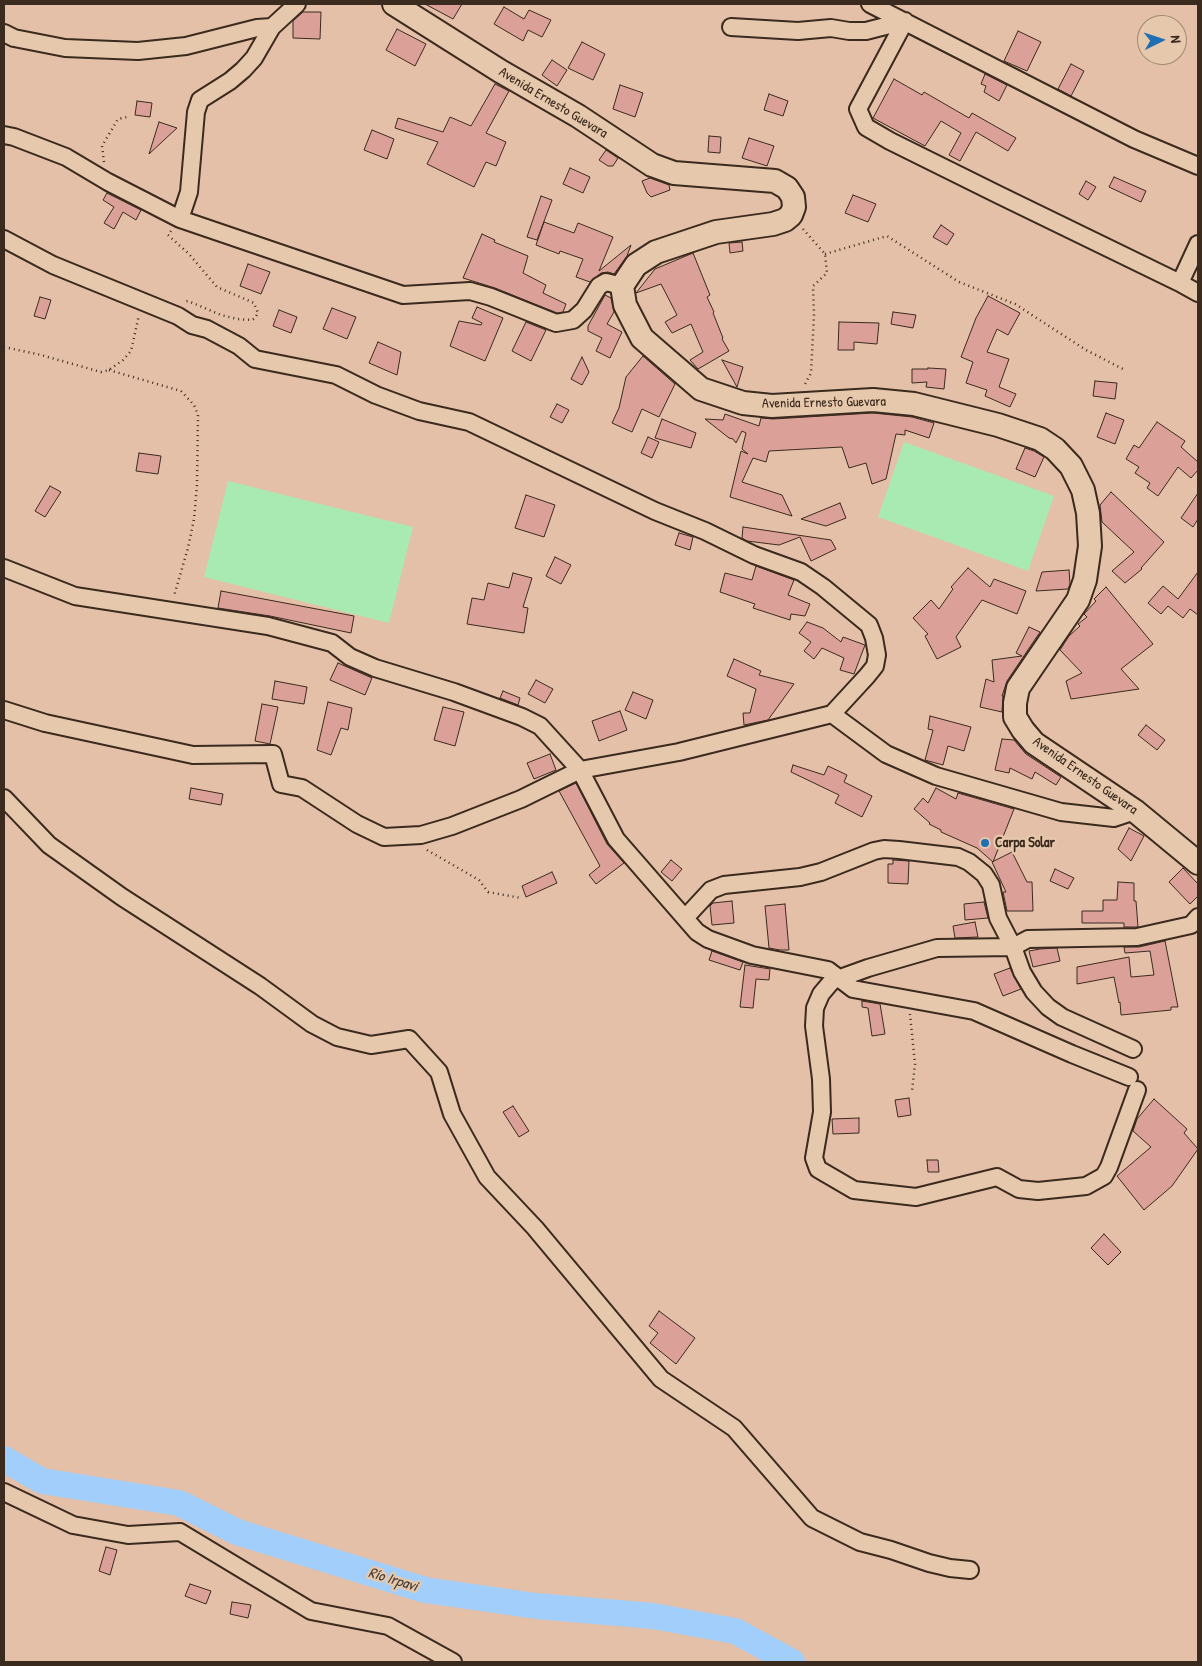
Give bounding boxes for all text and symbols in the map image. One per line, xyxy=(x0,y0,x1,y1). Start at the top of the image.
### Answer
north arrow xyxy=(1137,15,1187,65)
text: N xyxy=(1167,35,1186,43)
street label: Avenida Ernesto Guevara xyxy=(496,64,610,142)
street label: Avenida Ernesto Guevara xyxy=(762,394,886,412)
street label: Avenida Ernesto Guevara xyxy=(1029,734,1141,818)
place label: Carpa Solar xyxy=(995,835,1055,851)
marker: Carpa Solar xyxy=(979,837,991,849)
water label: Río Irpavi xyxy=(366,1564,420,1596)

